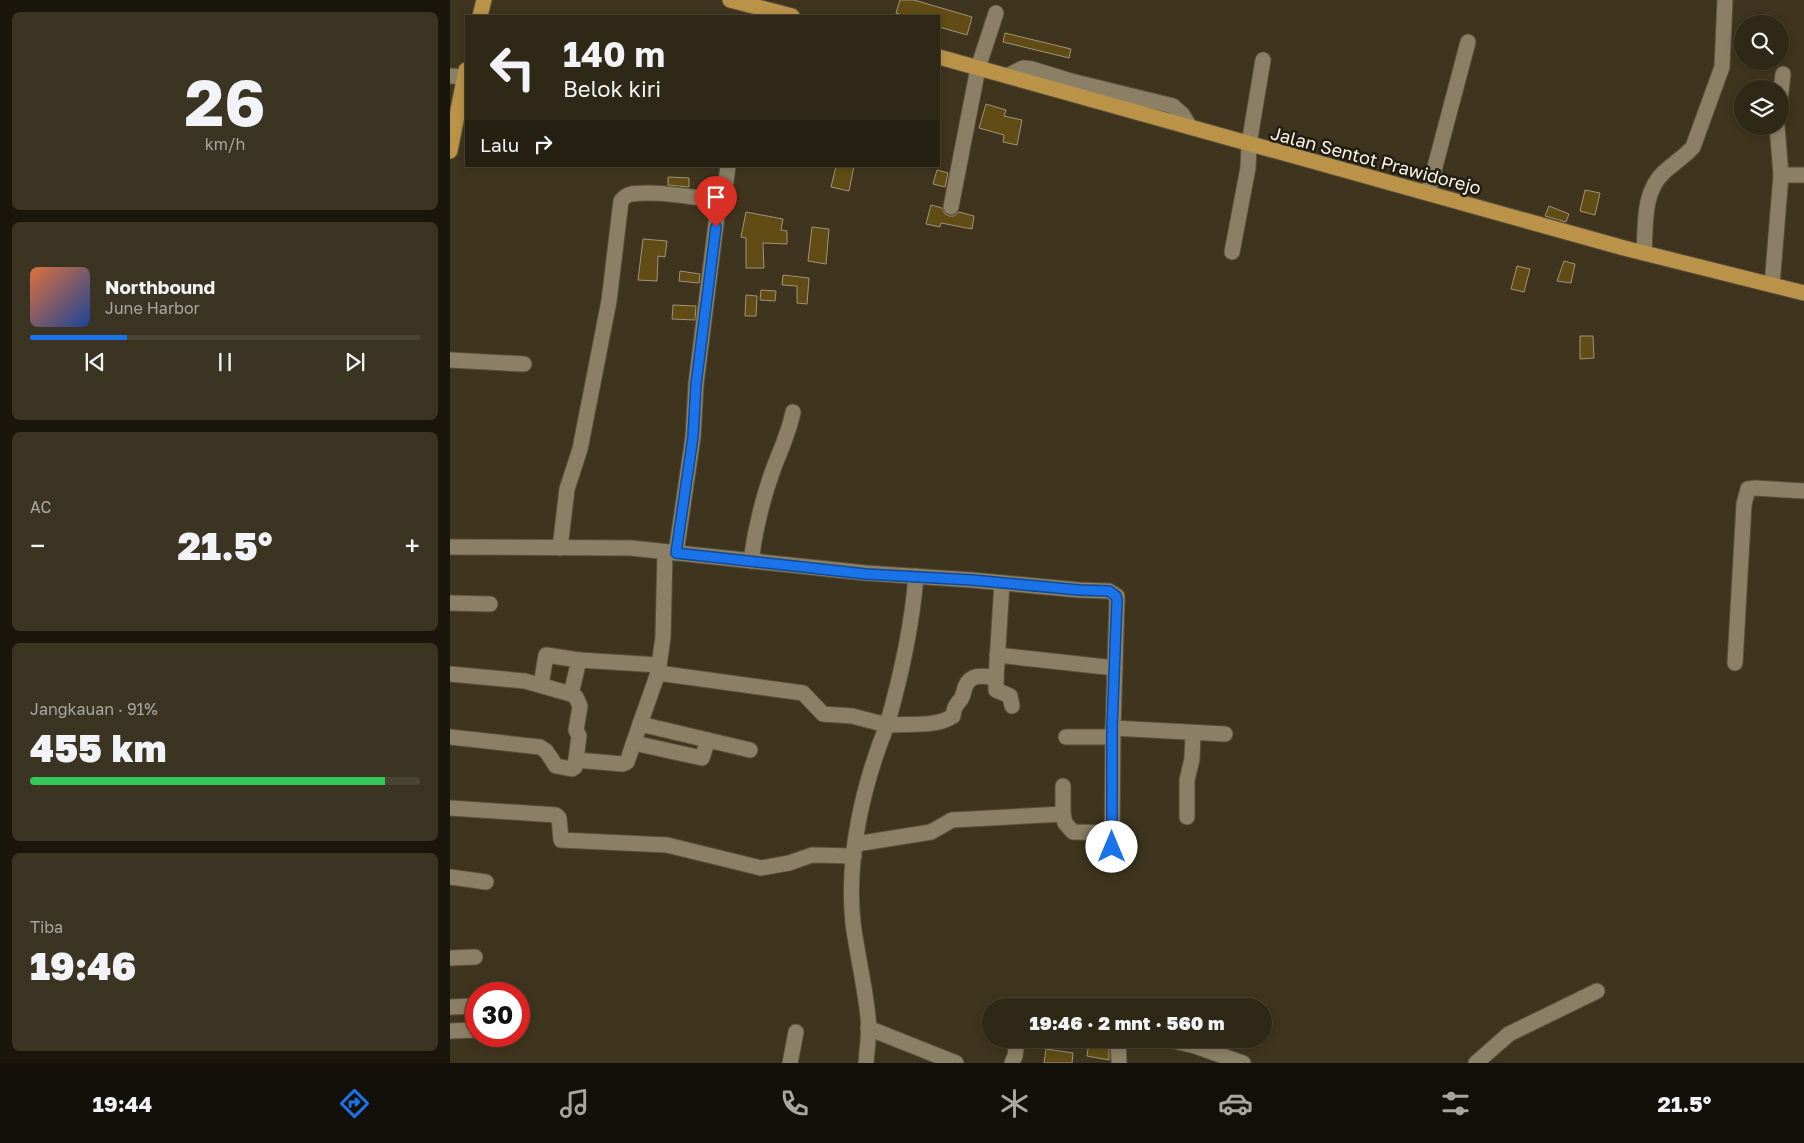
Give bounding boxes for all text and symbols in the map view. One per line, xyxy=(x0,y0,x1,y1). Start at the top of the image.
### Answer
map controls xyxy=(1734,15,1789,135)
button: search xyxy=(1734,15,1789,70)
text: 140 m xyxy=(563,33,665,75)
icon: left xyxy=(480,35,545,100)
text: 26 xyxy=(185,62,265,140)
text: Belok kiri xyxy=(563,75,661,102)
button: layers xyxy=(1734,80,1789,135)
street label: Jalan Sentot Prawidorejo xyxy=(1268,121,1484,199)
icon: right xyxy=(529,130,557,158)
text: Lalu xyxy=(480,133,519,156)
text: km/h xyxy=(205,134,245,154)
pin xyxy=(695,176,737,227)
icon: arrive xyxy=(702,183,730,211)
text: Northbound xyxy=(105,275,215,298)
text: June Harbor xyxy=(105,298,200,318)
icon: previous xyxy=(81,348,109,376)
icon: pause xyxy=(211,348,239,376)
icon: next xyxy=(341,348,369,376)
text: AC xyxy=(30,497,51,517)
text: 21.5° xyxy=(178,523,272,568)
text: − xyxy=(30,529,45,562)
text: + xyxy=(405,529,420,562)
text: Jangkauan · 91% xyxy=(30,699,158,719)
text: 455 km xyxy=(30,725,167,770)
position arrow xyxy=(1085,820,1137,872)
text: Tiba xyxy=(30,917,63,937)
text: 19:46 xyxy=(30,943,136,988)
speed limit sign: 30 xyxy=(465,982,530,1047)
text: 19:46 · 2 mnt · 560 m xyxy=(1029,1011,1225,1034)
icon: directions xyxy=(337,1086,372,1121)
icon: music xyxy=(557,1086,592,1121)
icon: phone xyxy=(777,1086,812,1121)
icon: climate xyxy=(997,1086,1032,1121)
icon: car xyxy=(1218,1086,1253,1121)
icon: filters xyxy=(1438,1086,1473,1121)
text: 19:44 xyxy=(93,1090,152,1117)
text: 21.5° xyxy=(1658,1090,1711,1117)

